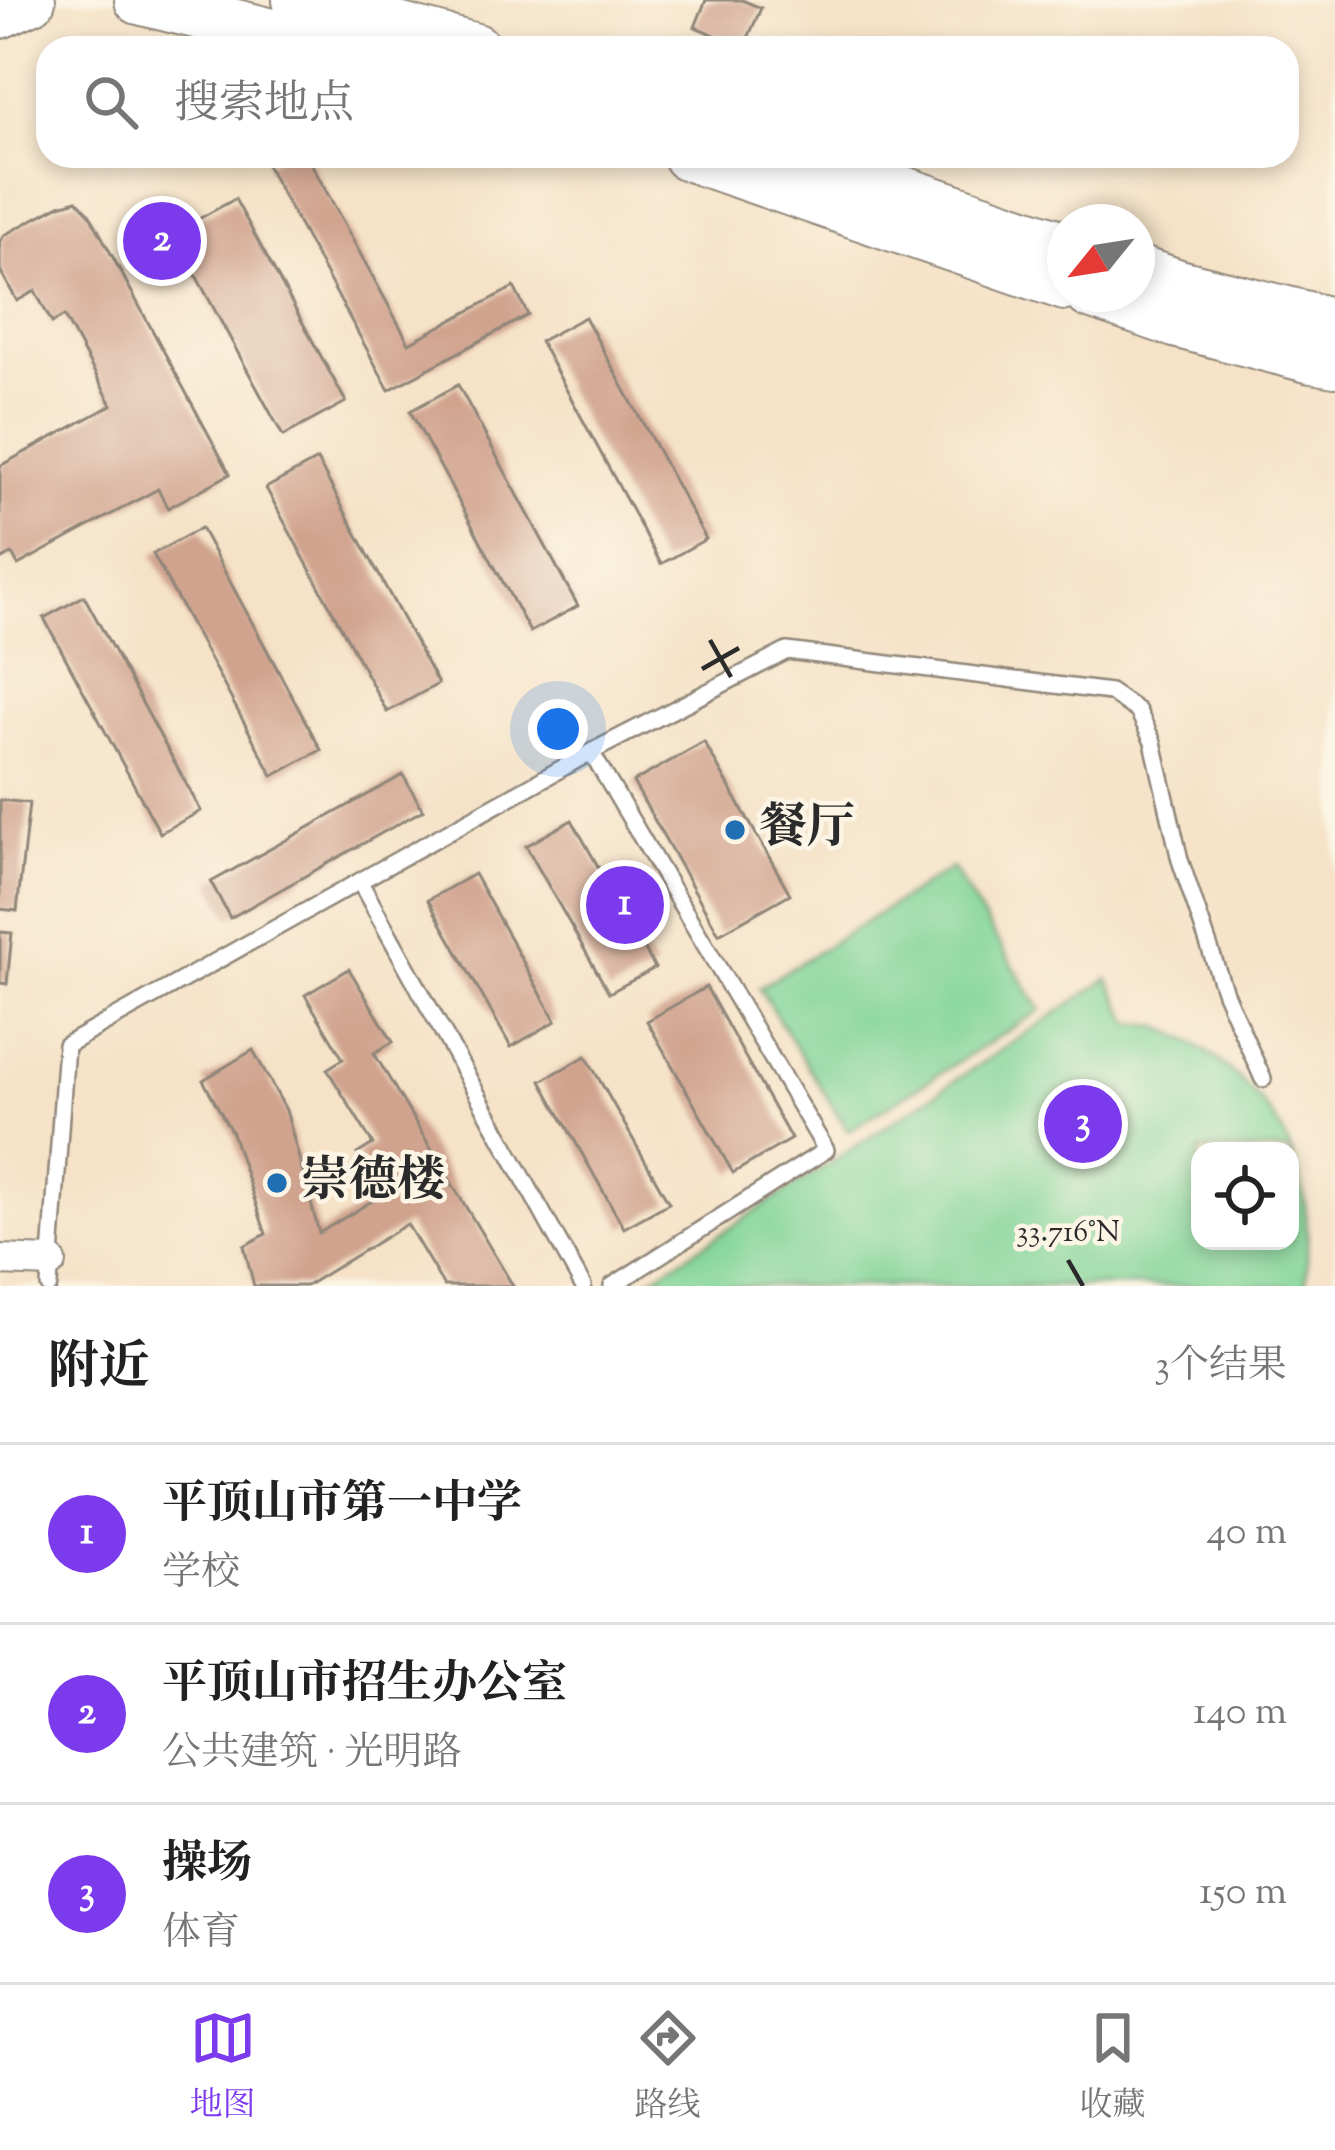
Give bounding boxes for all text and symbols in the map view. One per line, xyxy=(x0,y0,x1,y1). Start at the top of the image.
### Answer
search box xyxy=(36,36,1299,168)
icon: search xyxy=(78,69,144,135)
text: 搜索地点 xyxy=(174,74,354,139)
pin: 2 xyxy=(123,196,201,286)
north arrow xyxy=(1047,204,1155,312)
your location xyxy=(528,699,588,759)
place label: 餐厅 xyxy=(759,796,855,865)
marker: 餐厅 xyxy=(722,817,748,843)
pin: 1 xyxy=(586,860,664,950)
pin: 3 xyxy=(1044,1079,1122,1169)
map controls xyxy=(1191,1142,1299,1250)
button: locate xyxy=(1191,1142,1299,1250)
place label: 崇德楼 xyxy=(301,1149,445,1218)
marker: 崇德楼 xyxy=(264,1170,290,1196)
text: 33.716°N xyxy=(1016,1212,1120,1255)
text: 附近 xyxy=(48,1333,150,1406)
text: 3个结果 xyxy=(1154,1340,1287,1396)
text: 平顶山市第一中学 xyxy=(162,1474,522,1539)
text: 1 xyxy=(80,1506,94,1562)
text: 40 m xyxy=(1207,1506,1287,1562)
text: 学校 xyxy=(162,1547,240,1603)
text: 平顶山市招生办公室 xyxy=(162,1654,567,1719)
text: 2 xyxy=(78,1686,96,1742)
text: 140 m xyxy=(1193,1686,1287,1742)
text: 公共建筑 · 光明路 xyxy=(162,1727,461,1783)
text: 操场 xyxy=(162,1834,252,1899)
text: 3 xyxy=(79,1866,95,1922)
text: 150 m xyxy=(1199,1866,1287,1922)
text: 体育 xyxy=(162,1907,240,1963)
tab: 地图 xyxy=(190,2005,256,2131)
tab: 路线 xyxy=(635,2005,701,2131)
tab: 收藏 xyxy=(1080,2005,1146,2131)

